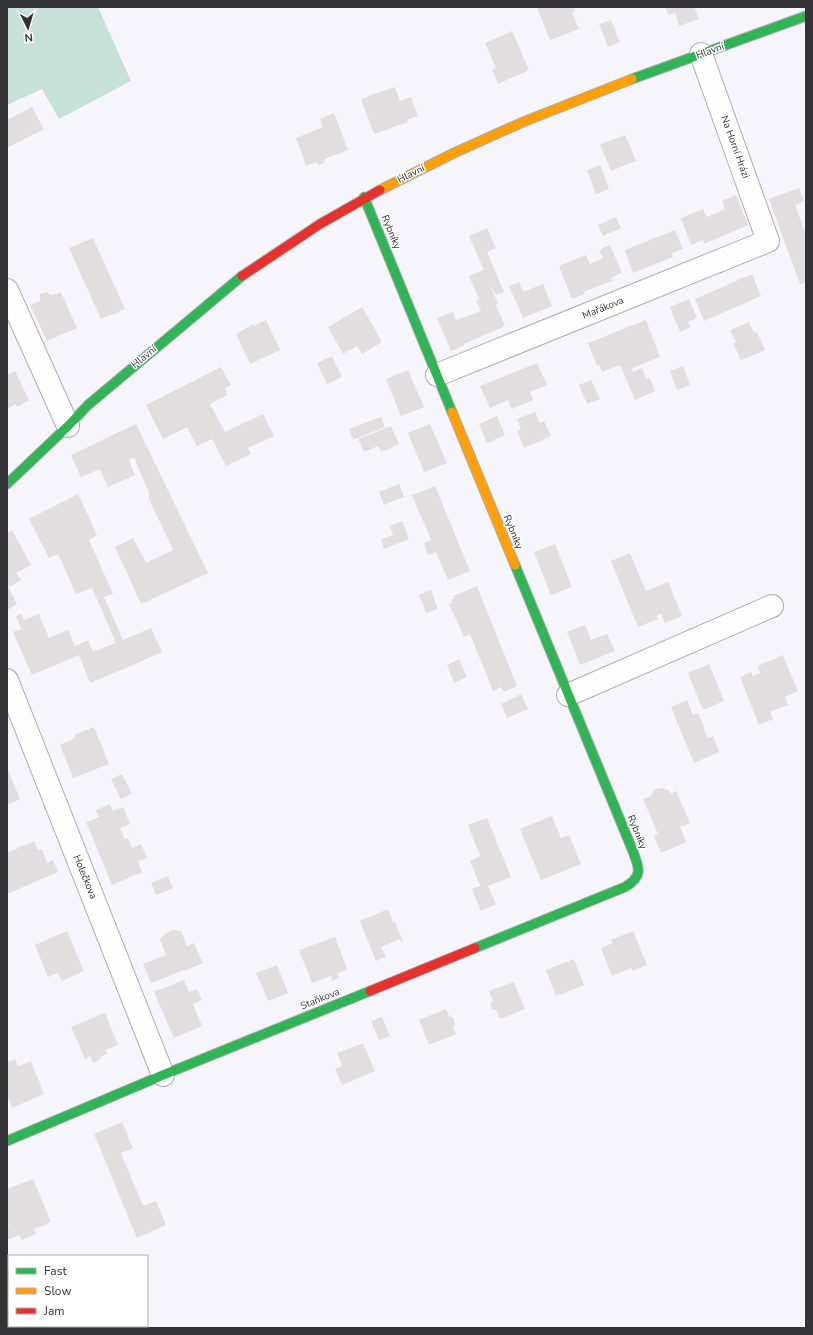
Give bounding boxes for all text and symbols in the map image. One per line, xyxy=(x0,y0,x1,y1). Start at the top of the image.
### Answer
north arrow xyxy=(8,8,48,48)
text: N xyxy=(24,30,34,45)
street label: Hlavní xyxy=(694,39,727,63)
street label: Na Horní Hrázi xyxy=(717,114,753,180)
street label: Hlavní xyxy=(395,161,428,187)
street label: Rybníky xyxy=(378,213,405,252)
street label: Mařákova xyxy=(580,293,626,323)
street label: Hlavní xyxy=(128,342,160,372)
street label: Rybníky xyxy=(500,513,527,552)
street label: Rybníky xyxy=(624,813,651,852)
street label: Holečkova xyxy=(70,853,100,901)
street label: Staňkova xyxy=(298,985,342,1013)
legend xyxy=(8,1255,148,1327)
text: Fast xyxy=(44,1263,67,1279)
text: Slow xyxy=(44,1283,72,1299)
text: Jam xyxy=(43,1303,65,1319)

